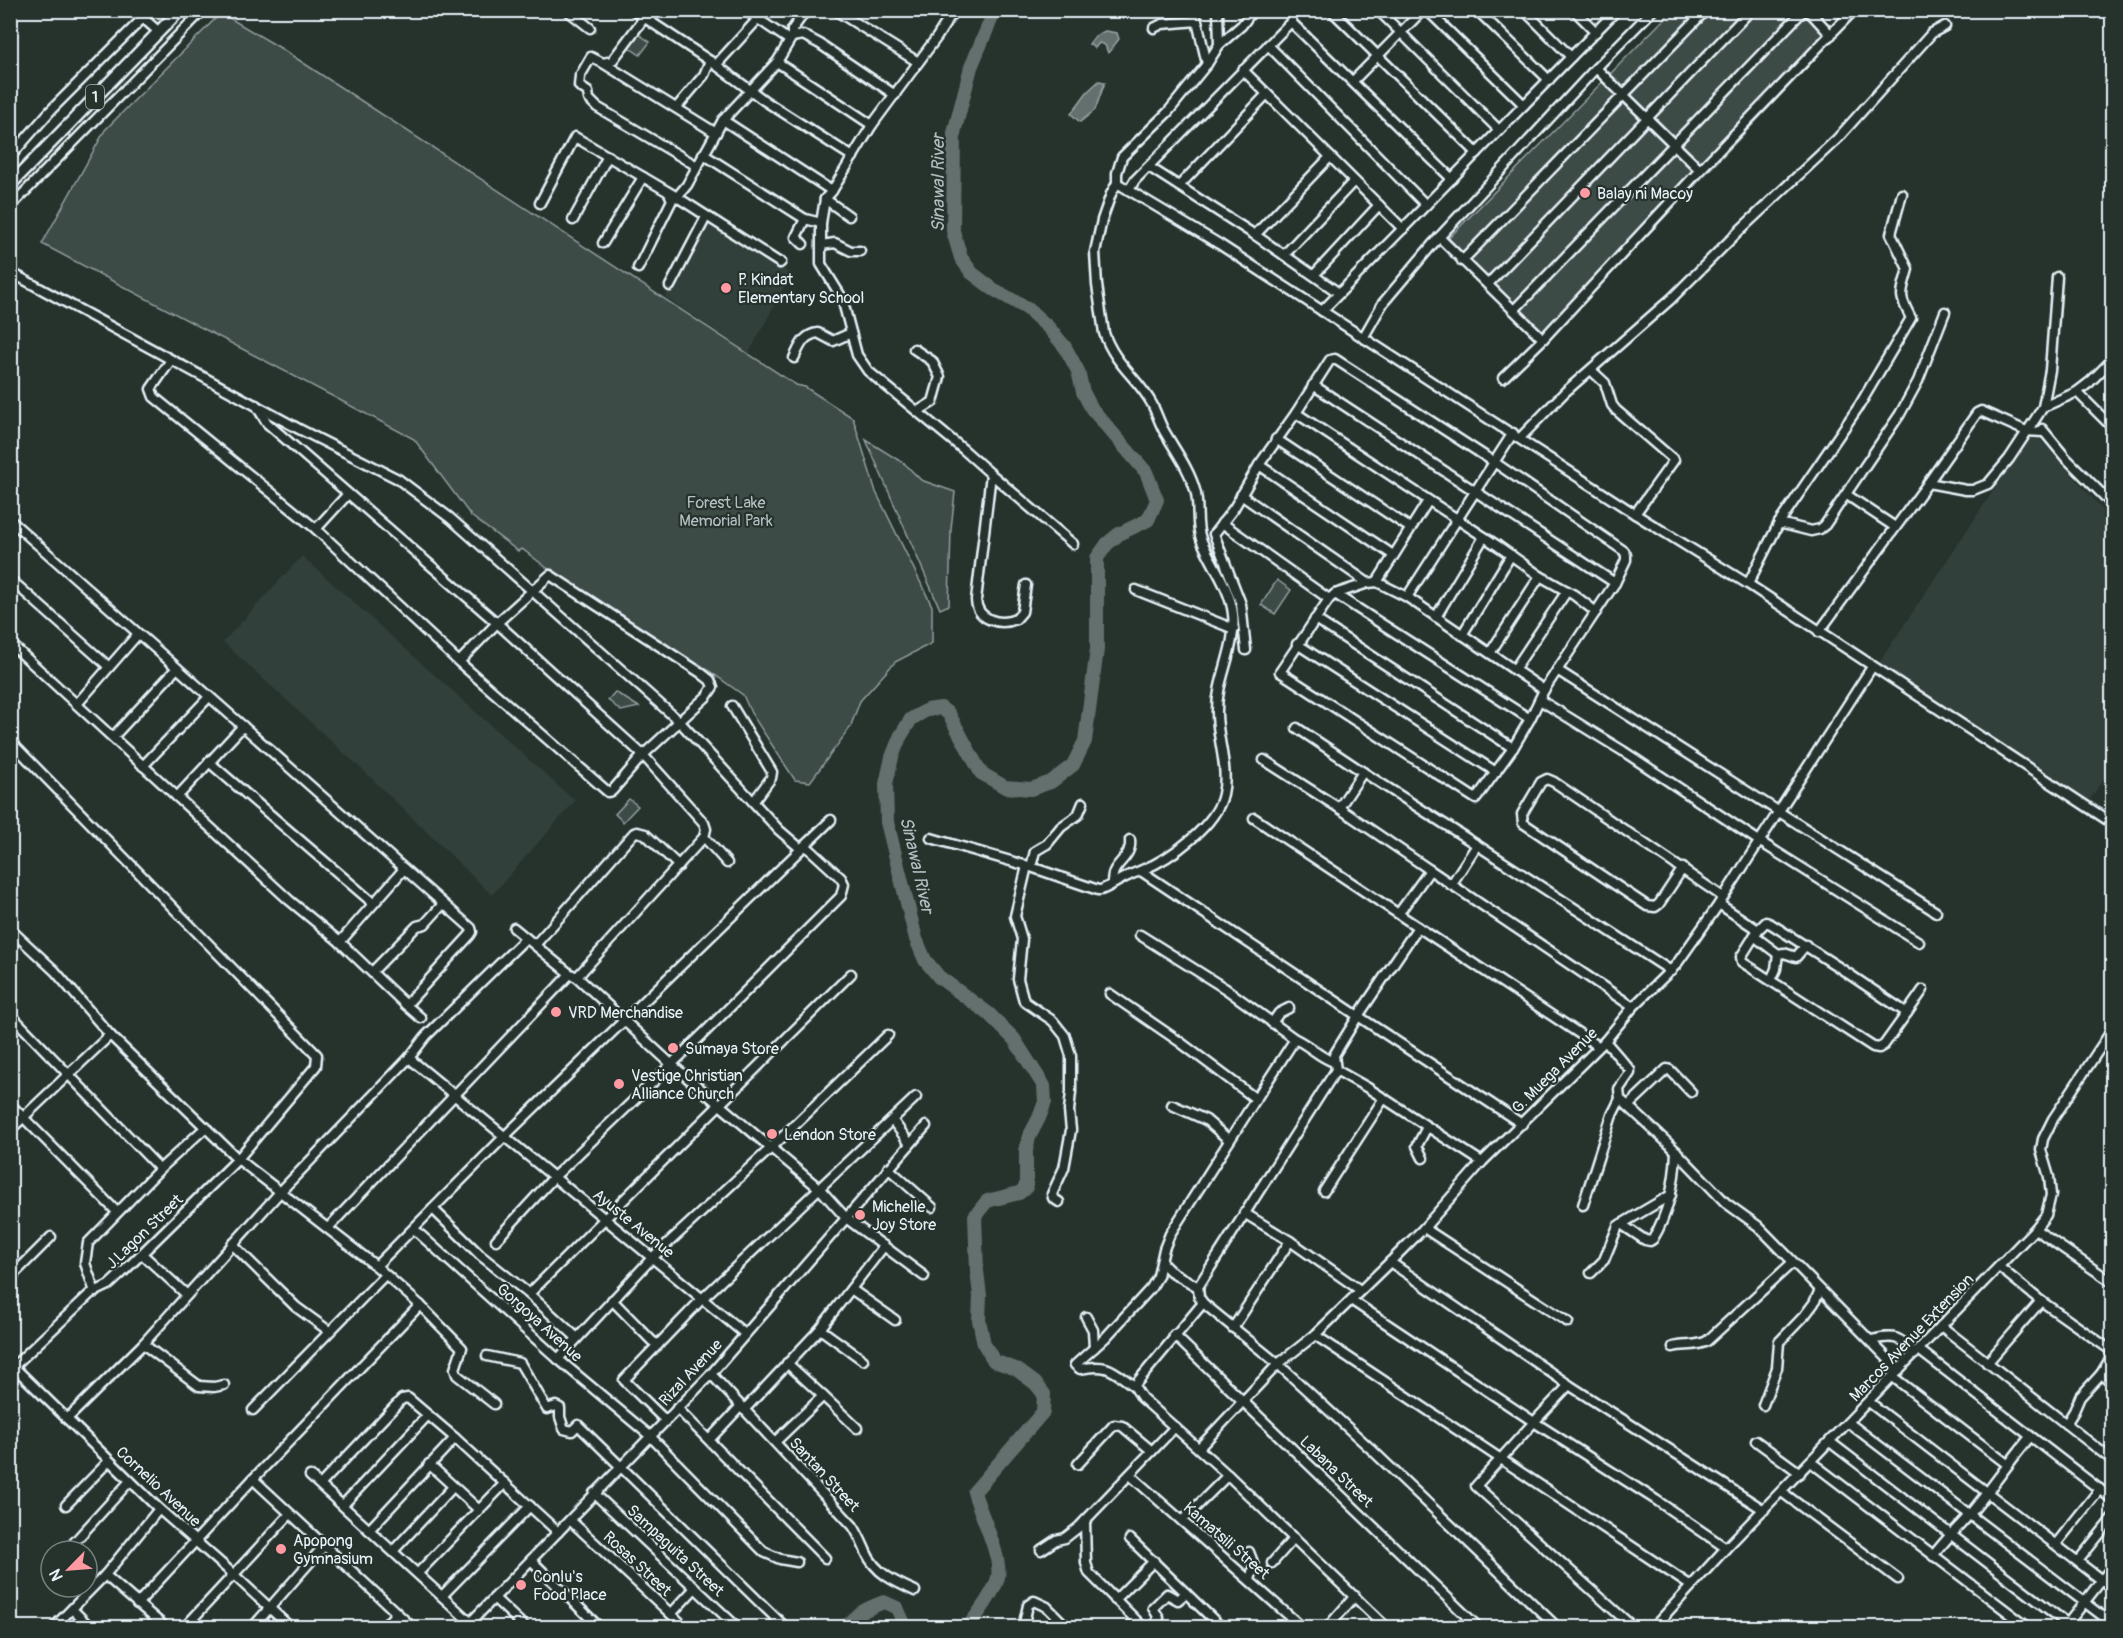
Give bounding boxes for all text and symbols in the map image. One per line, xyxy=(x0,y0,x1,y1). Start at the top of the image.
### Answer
road number: 1 xyxy=(86,85,104,109)
water label: Sinawal River xyxy=(927,131,950,232)
place label: Balay ni Macoy xyxy=(1597,184,1693,204)
marker: Balay ni Macoy xyxy=(1578,186,1592,200)
place label: P. Kindat Elementary School xyxy=(738,270,864,308)
marker: P. Kindat Elementary School xyxy=(719,281,733,295)
park label: Forest Lake Memorial Park xyxy=(679,493,773,531)
water label: Sinawal River xyxy=(894,815,939,918)
place label: VRD Merchandise xyxy=(568,1003,683,1023)
marker: VRD Merchandise xyxy=(549,1005,563,1019)
street label: G. Muega Avenue xyxy=(1508,1024,1602,1118)
place label: Sumaya Store xyxy=(685,1039,779,1059)
marker: Sumaya Store xyxy=(666,1041,680,1055)
place label: Vestige Christian Alliance Church xyxy=(631,1066,743,1104)
marker: Vestige Christian Alliance Church xyxy=(612,1077,626,1091)
place label: Lendon Store xyxy=(784,1125,876,1145)
marker: Lendon Store xyxy=(765,1127,779,1141)
street label: Ayuste Avenue xyxy=(589,1185,678,1263)
street label: J.Lagon Street xyxy=(102,1190,188,1273)
place label: Michelle Joy Store xyxy=(872,1197,936,1235)
marker: Michelle Joy Store xyxy=(853,1208,867,1222)
street label: Marcos Avenue Extension xyxy=(1845,1269,1978,1406)
street label: Gorgoya Avenue xyxy=(492,1279,586,1367)
street label: Rizal Avenue xyxy=(655,1335,727,1410)
street label: Labana Street xyxy=(1295,1432,1378,1512)
street label: Santan Street xyxy=(785,1433,864,1516)
street label: Cornelio Avenue xyxy=(112,1442,205,1531)
street label: Kamatsili Street xyxy=(1179,1498,1274,1584)
street label: Sampaguita Street xyxy=(623,1501,728,1601)
street label: Rosas Street xyxy=(599,1527,676,1601)
place label: Apopong Gymnasium xyxy=(293,1531,373,1569)
north arrow xyxy=(39,1539,99,1599)
marker: Apopong Gymnasium xyxy=(274,1542,288,1556)
text: N xyxy=(45,1566,68,1584)
place label: Conlu's Food Place xyxy=(533,1567,607,1605)
marker: Conlu's Food Place xyxy=(514,1578,528,1592)

